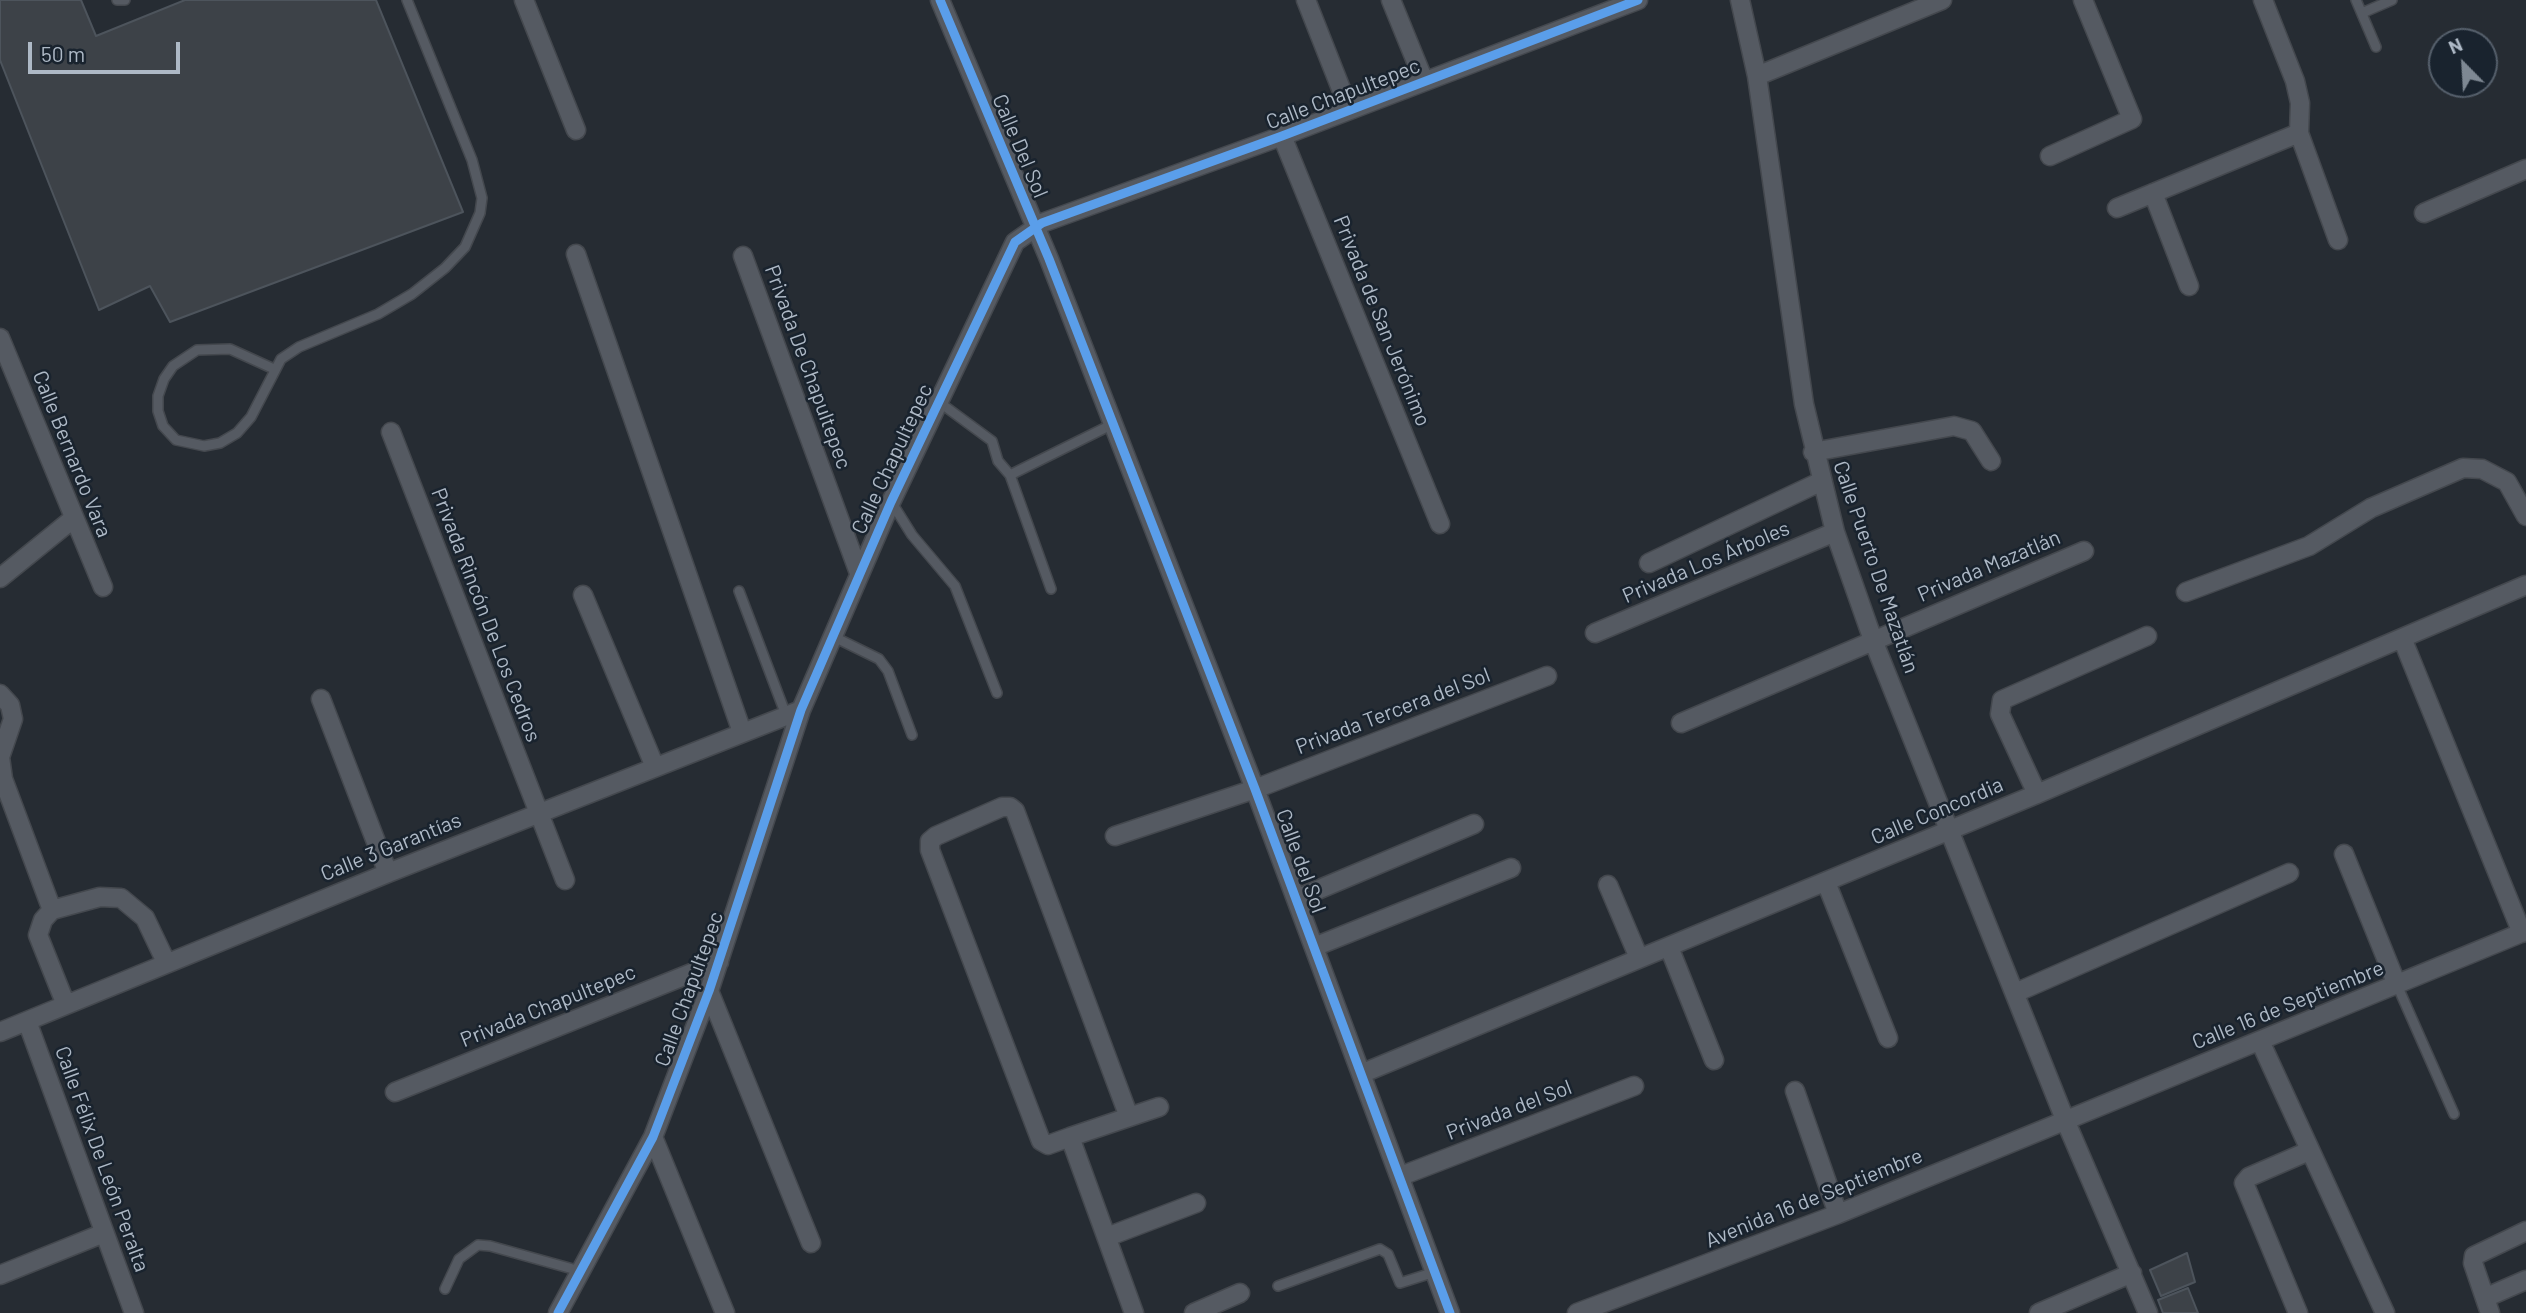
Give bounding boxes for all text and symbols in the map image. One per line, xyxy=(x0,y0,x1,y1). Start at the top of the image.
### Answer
scale bar xyxy=(32,28,184,72)
north arrow xyxy=(2428,28,2498,98)
text: N xyxy=(2445,32,2466,58)
text: 50 m xyxy=(41,41,85,66)
street label: Calle Chapultepec xyxy=(1262,53,1424,135)
street label: Calle Del Sol xyxy=(987,90,1053,202)
street label: Privada de San Jerónimo xyxy=(1328,212,1436,430)
street label: Privada De Chapultepec xyxy=(759,262,857,472)
street label: Calle Bernardo Vara xyxy=(27,367,117,541)
street label: Calle Chapultepec xyxy=(846,380,938,538)
street label: Calle Puerto De Mazatlán xyxy=(1828,458,1924,676)
street label: Privada Rincón De Los Cedros xyxy=(426,485,546,745)
street label: Privada Los Árboles xyxy=(1619,515,1793,609)
street label: Privada Mazatlán xyxy=(1914,525,2064,607)
street label: Privada Tercera del Sol xyxy=(1292,662,1494,760)
street label: Calle Concordia xyxy=(1867,772,2007,850)
street label: Calle del Sol xyxy=(1271,806,1331,916)
street label: Calle 3 Garantías xyxy=(317,807,465,887)
street label: Calle Chapultepec xyxy=(649,908,729,1070)
street label: Calle 16 de Septiembre xyxy=(2189,955,2387,1055)
street label: Privada Chapultepec xyxy=(457,959,639,1053)
street label: Calle Félix De León Peralta xyxy=(49,1043,155,1275)
street label: Privada del Sol xyxy=(1443,1074,1575,1146)
street label: Avenida 16 de Septiembre xyxy=(1702,1143,1926,1253)

